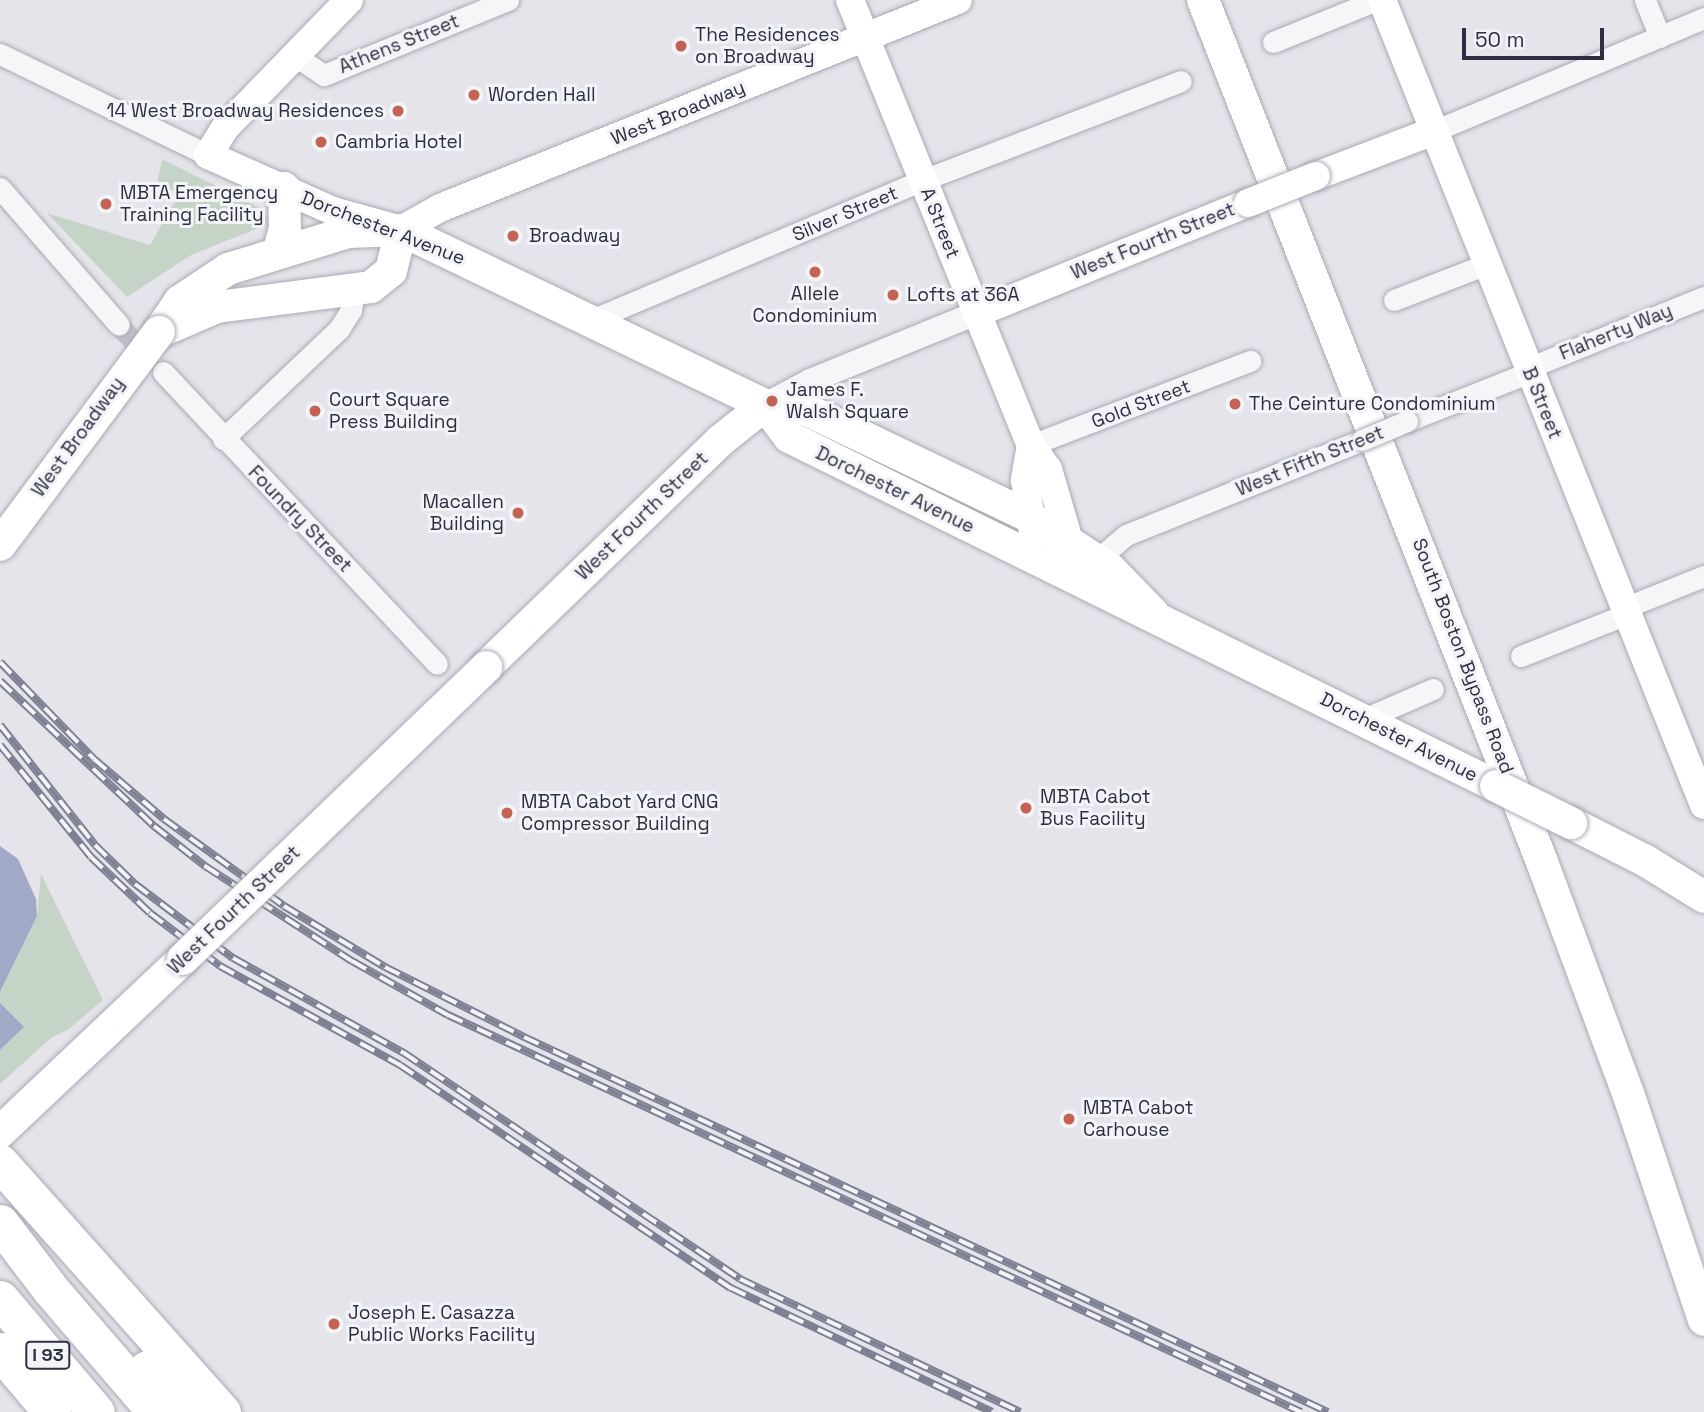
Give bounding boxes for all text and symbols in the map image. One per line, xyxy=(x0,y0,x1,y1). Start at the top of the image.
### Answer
street label: Athens Street xyxy=(335,9,463,79)
scale bar xyxy=(1466,14,1608,58)
place label: The Residences on Broadway xyxy=(695,24,840,68)
text: 50 m xyxy=(1475,26,1525,53)
marker: The Residences on Broadway xyxy=(673,38,689,54)
street label: West Broadway xyxy=(608,76,748,150)
place label: Worden Hall xyxy=(488,84,596,106)
marker: Worden Hall xyxy=(466,87,482,103)
place label: 14 West Broadway Residences xyxy=(106,100,384,122)
marker: 14 West Broadway Residences xyxy=(390,103,406,119)
place label: Cambria Hotel xyxy=(335,131,462,153)
marker: Cambria Hotel xyxy=(313,134,329,150)
place label: MBTA Emergency Training Facility xyxy=(120,182,278,226)
street label: Silver Street xyxy=(789,182,901,246)
street label: A Street xyxy=(915,184,965,262)
street label: Dorchester Avenue xyxy=(298,186,468,270)
marker: MBTA Emergency Training Facility xyxy=(98,196,114,212)
street label: West Fourth Street xyxy=(1068,198,1238,284)
place label: Broadway xyxy=(529,225,620,247)
marker: Broadway xyxy=(503,226,523,246)
marker: Allele Condominium xyxy=(807,264,823,280)
place label: Allele Condominium xyxy=(753,283,877,327)
place label: Lofts at 36A xyxy=(907,284,1019,306)
marker: Lofts at 36A xyxy=(885,287,901,303)
street label: Flaherty Way xyxy=(1556,299,1676,365)
street label: B Street xyxy=(1517,364,1567,442)
street label: West Broadway xyxy=(27,373,129,501)
street label: Gold Street xyxy=(1088,375,1194,433)
place label: James F. Walsh Square xyxy=(786,379,909,423)
place label: Court Square Press Building xyxy=(329,389,458,433)
marker: James F. Walsh Square xyxy=(764,393,780,409)
place label: The Ceinture Condominium xyxy=(1249,393,1496,415)
marker: The Ceinture Condominium xyxy=(1227,396,1243,412)
marker: Court Square Press Building xyxy=(307,403,323,419)
street label: West Fifth Street xyxy=(1233,421,1387,501)
street label: Dorchester Avenue xyxy=(812,442,978,538)
street label: West Fourth Street xyxy=(571,447,713,585)
street label: Foundry Street xyxy=(243,461,357,577)
place label: Macallen Building xyxy=(422,491,504,535)
marker: Macallen Building xyxy=(510,505,526,521)
street label: South Boston Bypass Road xyxy=(1408,535,1518,777)
street label: Dorchester Avenue xyxy=(1316,687,1482,787)
place label: MBTA Cabot Bus Facility xyxy=(1040,786,1151,830)
place label: MBTA Cabot Yard CNG Compressor Building xyxy=(521,791,719,835)
marker: MBTA Cabot Bus Facility xyxy=(1018,800,1034,816)
marker: MBTA Cabot Yard CNG Compressor Building xyxy=(499,805,515,821)
street label: West Fourth Street xyxy=(163,841,305,979)
place label: MBTA Cabot Carhouse xyxy=(1083,1097,1194,1141)
marker: MBTA Cabot Carhouse xyxy=(1061,1111,1077,1127)
place label: Joseph E. Casazza Public Works Facility xyxy=(348,1302,535,1346)
marker: Joseph E. Casazza Public Works Facility xyxy=(326,1316,342,1332)
road number: I 93 xyxy=(25,1340,71,1370)

